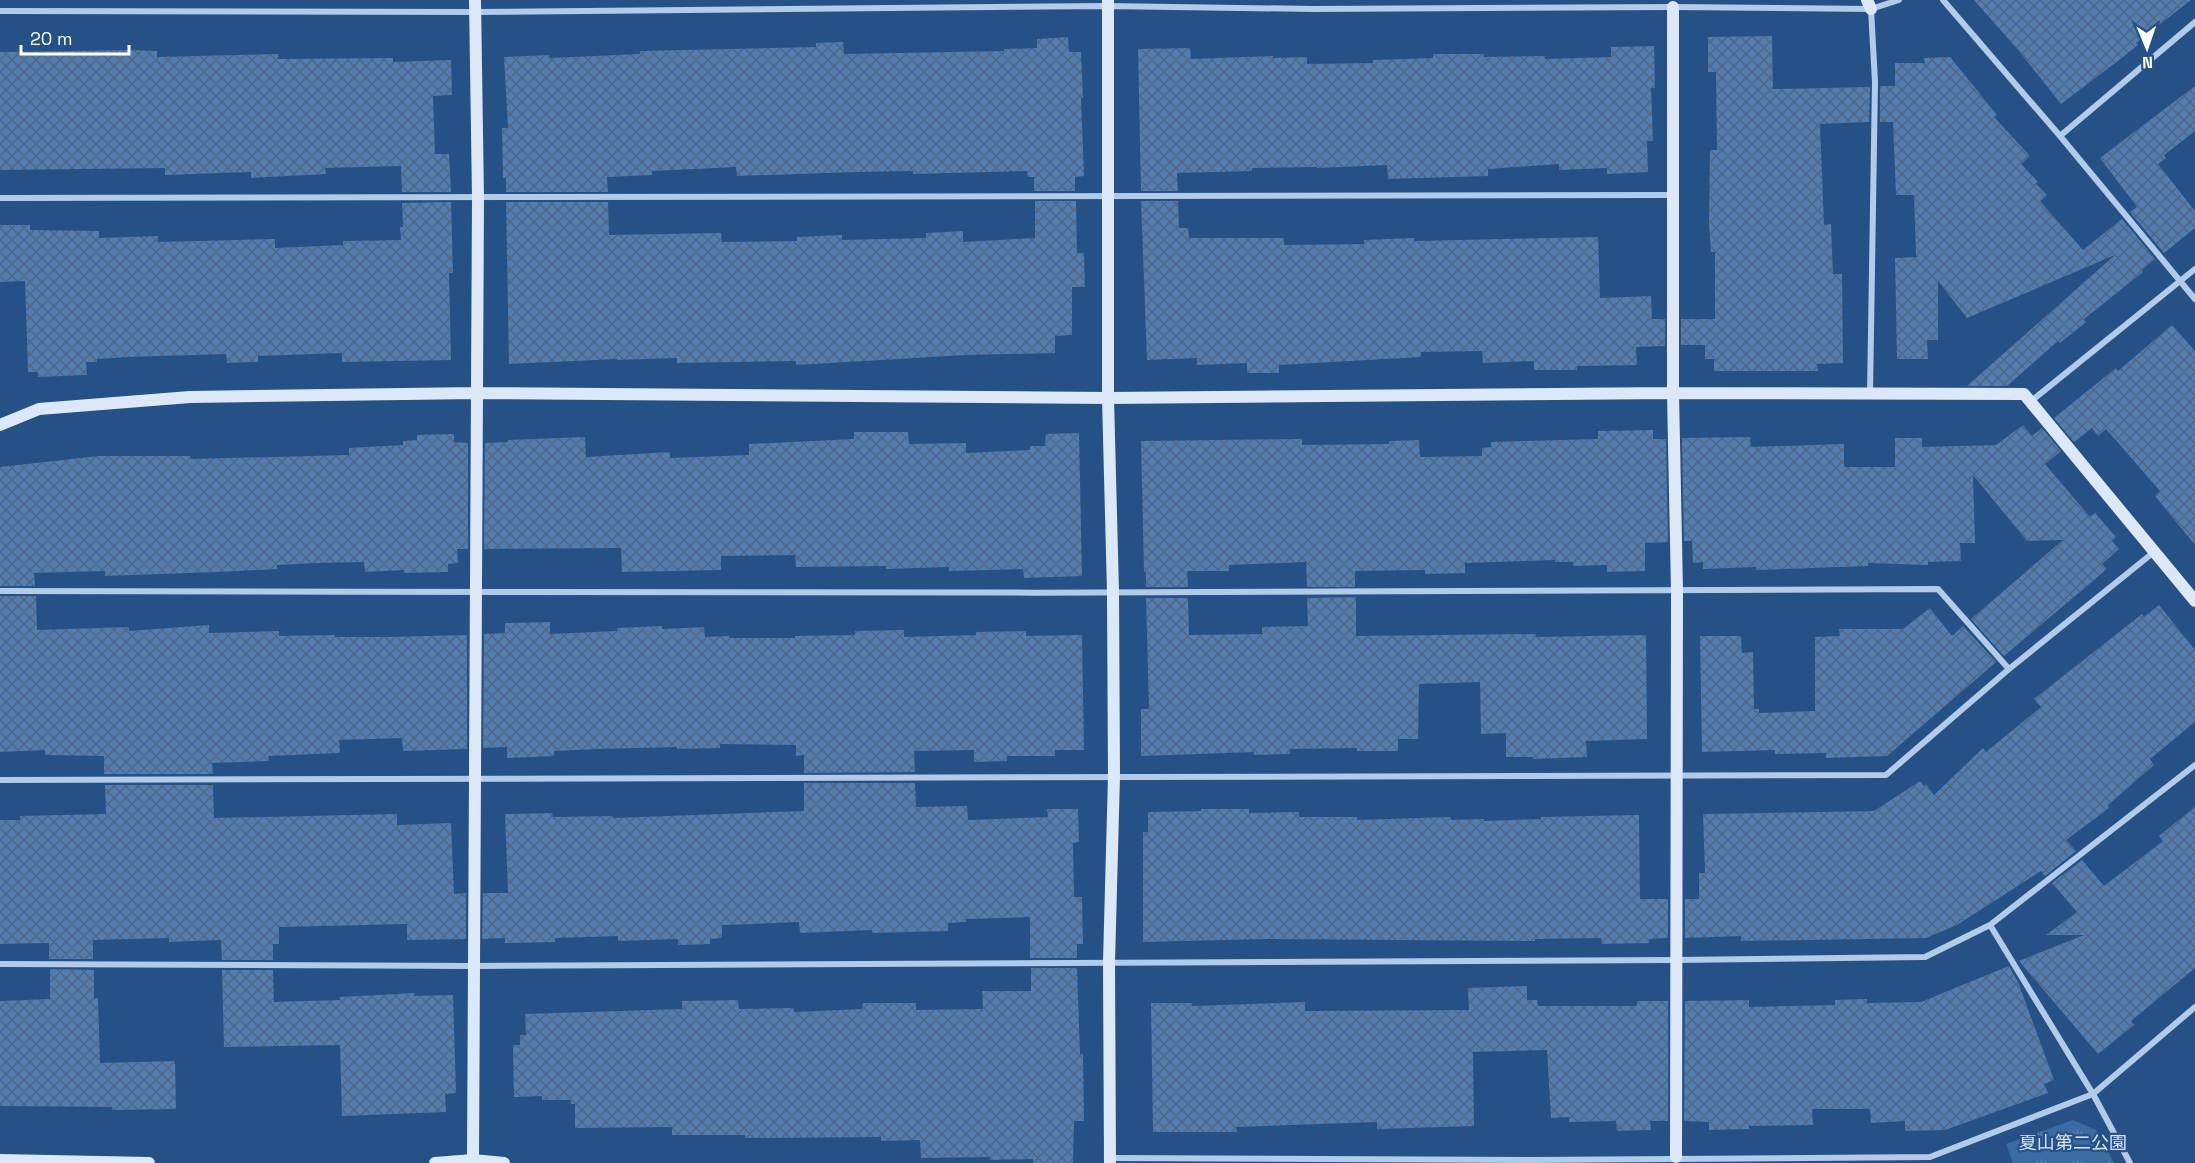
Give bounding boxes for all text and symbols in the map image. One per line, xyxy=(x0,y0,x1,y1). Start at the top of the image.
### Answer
scale bar xyxy=(21,18,129,56)
north arrow xyxy=(2117,18,2177,78)
text: 20 m xyxy=(30,27,73,50)
text: N xyxy=(2142,52,2153,73)
park label: 夏山第二公園 xyxy=(2019,1131,2127,1154)

